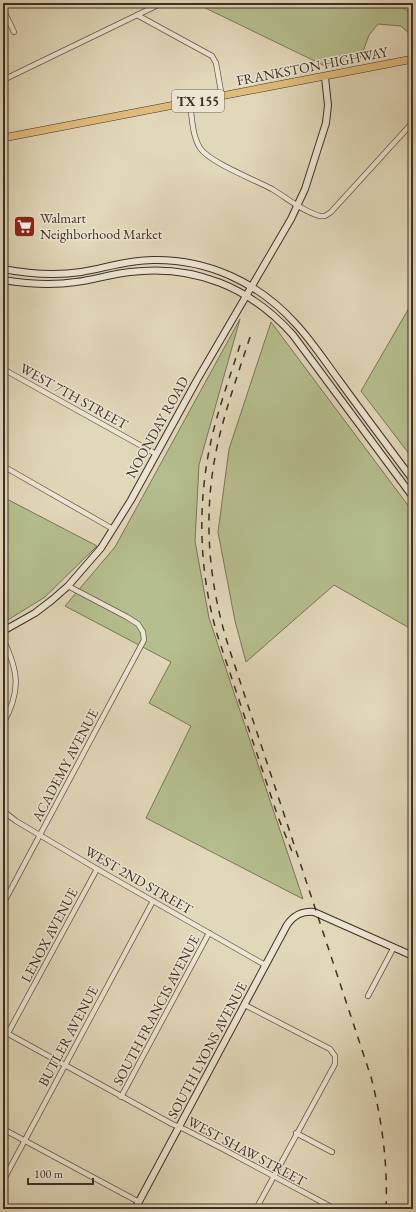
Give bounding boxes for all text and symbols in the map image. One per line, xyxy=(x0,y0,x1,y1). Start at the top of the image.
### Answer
street label: FRANKSTON HIGHWAY xyxy=(235,42,390,89)
road number: TX 155 xyxy=(172,90,224,112)
place label: Walmart Neighborhood Market xyxy=(40,209,163,243)
supermarket icon: Walmart Neighborhood Market xyxy=(12,213,38,239)
street label: WEST 7TH STREET xyxy=(17,359,132,433)
street label: NOONDAY ROAD xyxy=(122,373,193,481)
street label: ACADEMY AVENUE xyxy=(27,705,102,825)
street label: WEST 2ND STREET xyxy=(82,842,197,919)
street label: LENOX AVENUE xyxy=(17,885,81,985)
street label: SOUTH FRANCIS AVENUE xyxy=(109,932,203,1088)
street label: SOUTH LYONS AVENUE xyxy=(163,978,251,1122)
street label: BUTLER AVENUE xyxy=(34,983,102,1089)
street label: WEST SHAW STREET xyxy=(185,1112,310,1190)
scale bar xyxy=(28,1160,93,1186)
text: 100 m xyxy=(34,1166,64,1182)

